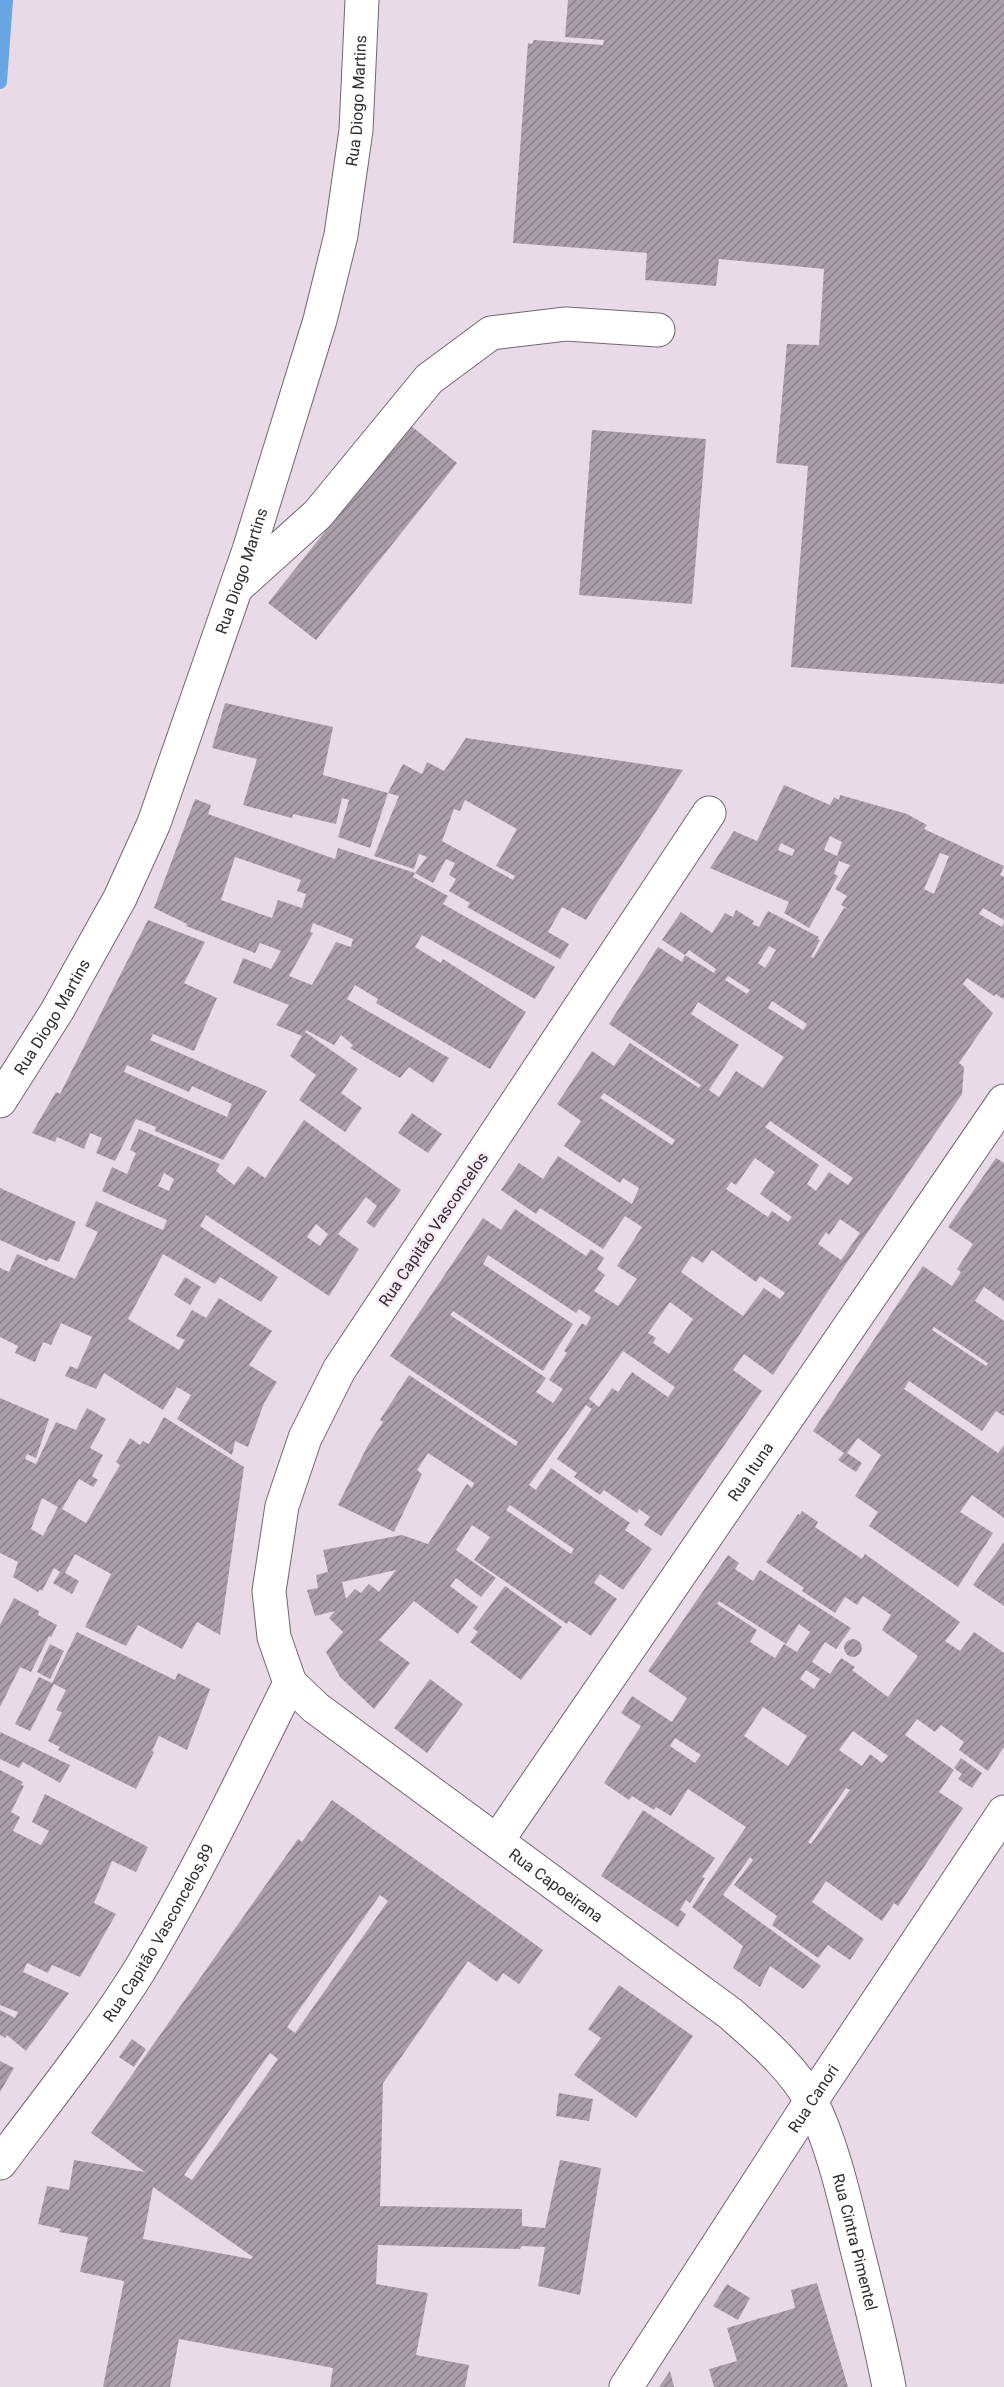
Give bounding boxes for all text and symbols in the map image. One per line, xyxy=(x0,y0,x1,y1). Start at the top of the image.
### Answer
street label: Rua Diogo Martins xyxy=(342,34,370,168)
street label: Rua Diogo Martins xyxy=(212,506,271,637)
street label: Rua Diogo Martins xyxy=(10,956,94,1078)
street label: Rua Capitão Vasconcelos xyxy=(375,1149,492,1310)
street label: Rua Ituna xyxy=(724,1439,777,1505)
street label: Rua Capitão Vasconcelos,89 xyxy=(99,1841,218,2025)
street label: Rua Capoeirana xyxy=(505,1845,607,1927)
street label: Rua Canori xyxy=(784,2061,843,2136)
street label: Rua Cintra Pimentel xyxy=(828,2172,881,2312)

